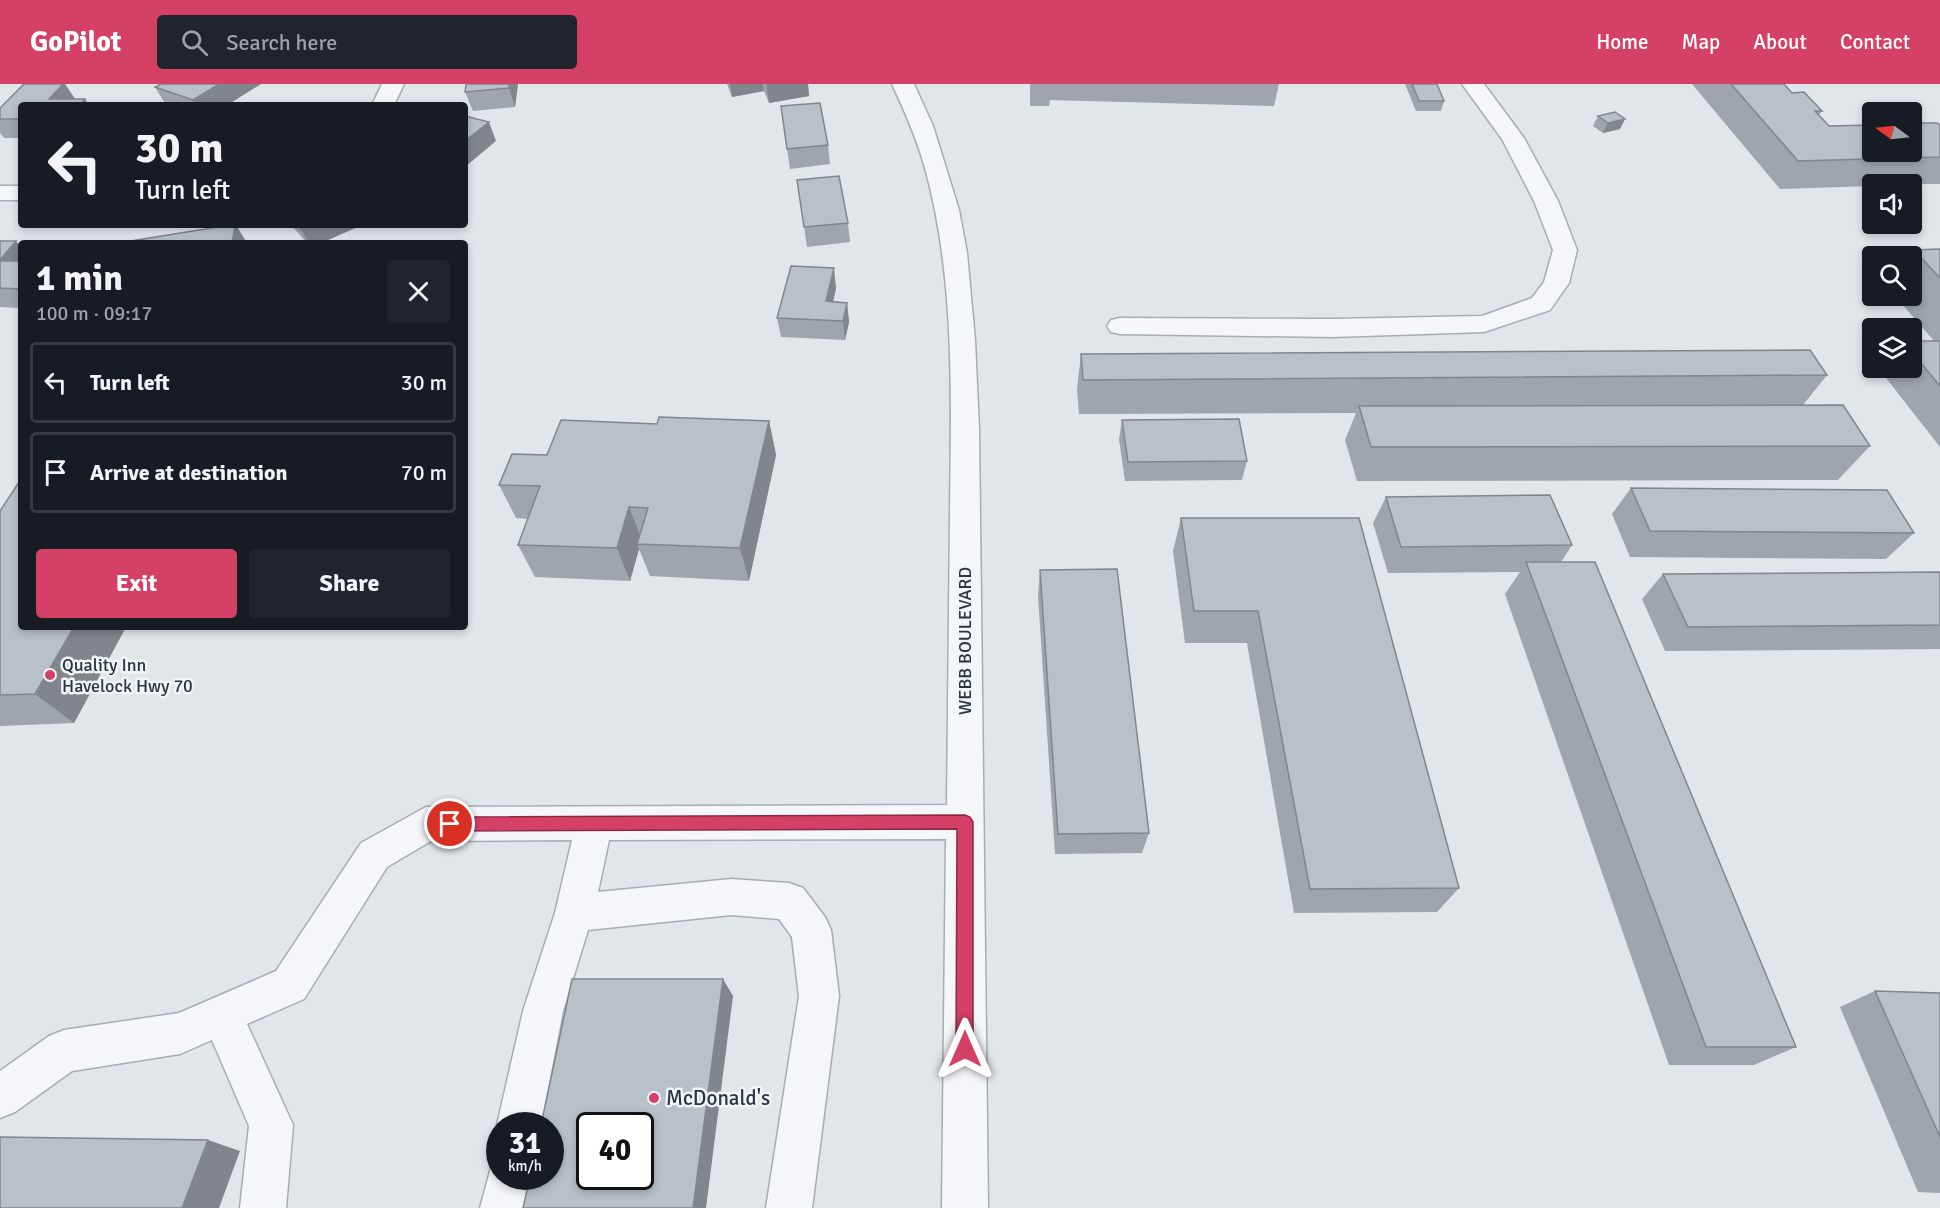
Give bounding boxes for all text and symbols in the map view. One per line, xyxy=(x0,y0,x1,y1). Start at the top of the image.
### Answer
search box xyxy=(157,15,577,69)
text: GoPilot xyxy=(30,25,121,59)
icon: search xyxy=(178,26,211,59)
text: Search here xyxy=(226,29,337,56)
text: Home xyxy=(1596,29,1649,55)
text: Map xyxy=(1682,29,1720,55)
text: About xyxy=(1753,29,1807,55)
text: Contact xyxy=(1840,29,1910,55)
north arrow xyxy=(1862,102,1922,162)
map controls xyxy=(1862,102,1922,378)
text: 30 m xyxy=(135,123,224,174)
icon: left xyxy=(36,126,114,204)
text: Turn left xyxy=(135,174,230,207)
button: sound xyxy=(1862,174,1922,234)
button: search xyxy=(1862,246,1922,306)
text: 1 min xyxy=(36,256,123,301)
button: close xyxy=(387,260,450,323)
text: 100 m · 09:17 xyxy=(36,301,152,326)
button: layers xyxy=(1862,318,1922,378)
icon: left xyxy=(39,366,72,399)
text: Turn left xyxy=(90,369,170,396)
text: 30 m xyxy=(401,369,447,396)
icon: arrive xyxy=(39,456,72,489)
text: Arrive at destination xyxy=(90,459,287,486)
text: 70 m xyxy=(401,459,447,486)
button: Exit xyxy=(36,549,237,618)
button: Share xyxy=(249,549,450,618)
street label: WEBB BOULEVARD xyxy=(954,567,976,715)
place label: Quality Inn Havelock Hwy 70 xyxy=(62,654,193,697)
marker: Quality Inn Havelock Hwy 70 xyxy=(43,668,57,682)
pin xyxy=(424,798,475,849)
icon: arrive xyxy=(433,807,466,840)
position arrow xyxy=(933,1017,997,1081)
place label: McDonald's xyxy=(666,1085,770,1111)
marker: McDonald's xyxy=(647,1091,661,1105)
speed limit sign: 40 xyxy=(576,1112,654,1190)
text: 31 xyxy=(509,1125,541,1162)
text: km/h xyxy=(508,1157,542,1175)

